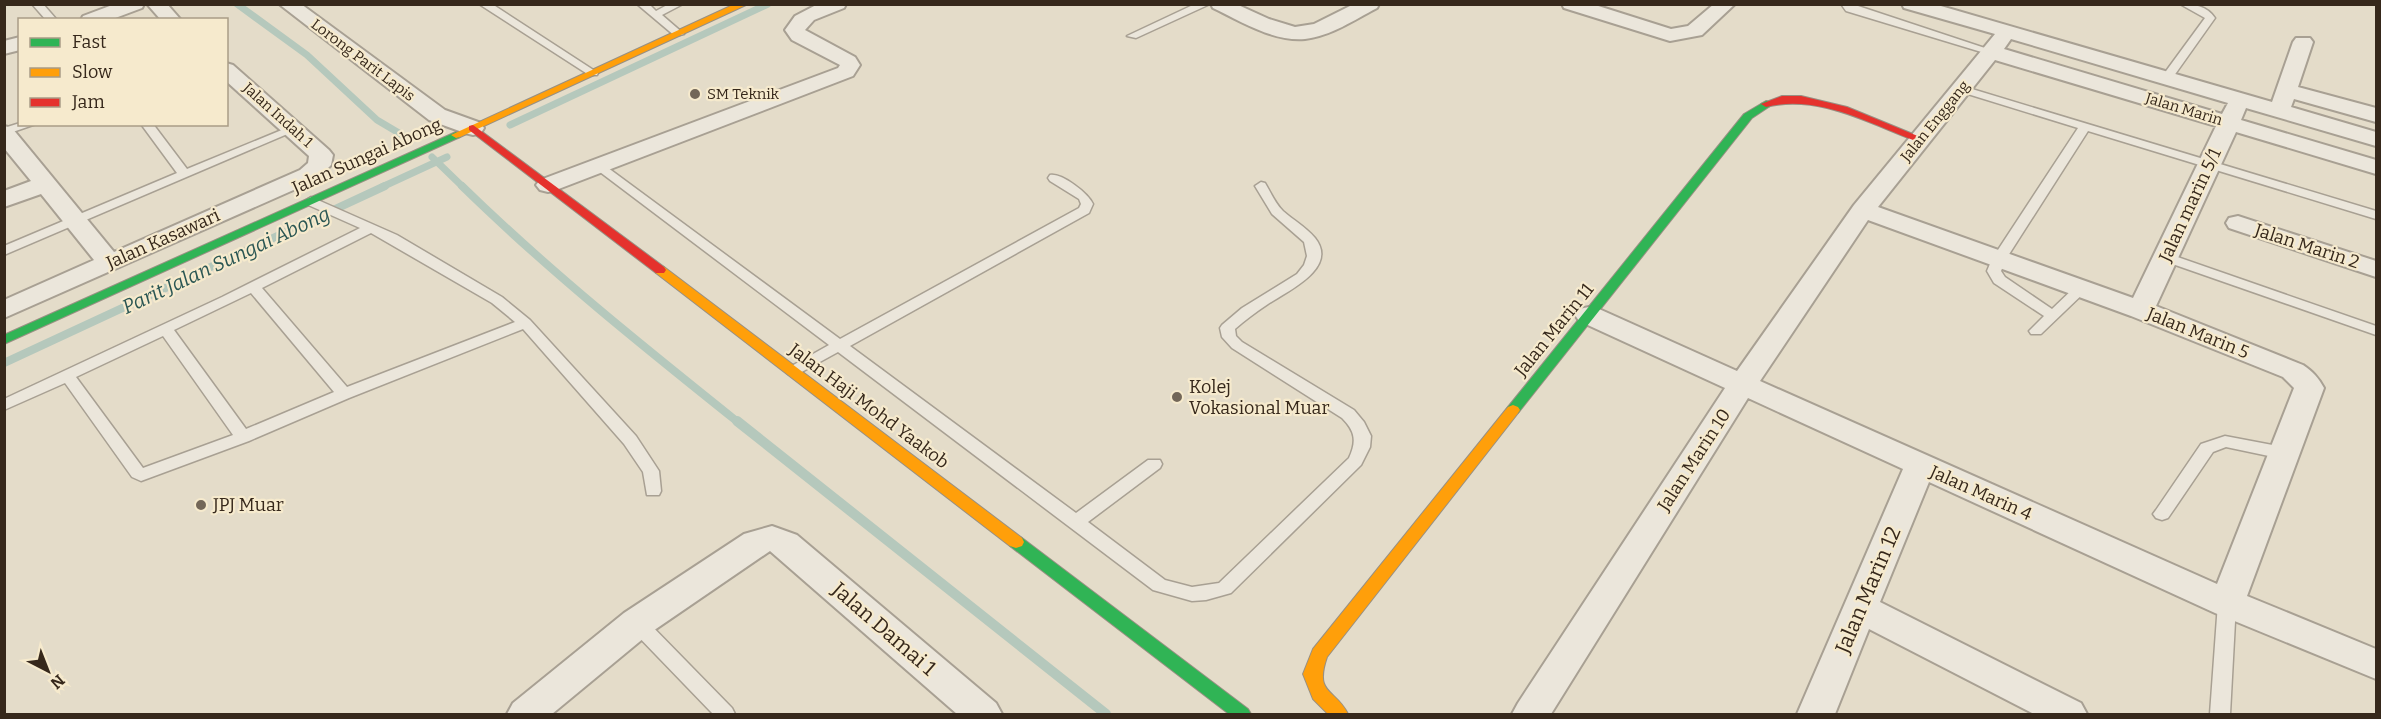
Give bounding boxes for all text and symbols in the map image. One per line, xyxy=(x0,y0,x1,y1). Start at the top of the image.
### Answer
street label: Lorong Parit Lapis xyxy=(307,15,419,105)
legend xyxy=(18,18,228,126)
text: Fast xyxy=(72,31,107,53)
text: Slow xyxy=(72,61,113,83)
street label: Jalan Enggang xyxy=(1896,77,1973,166)
street label: Jalan Indah 1 xyxy=(239,78,317,151)
place label: SM Teknik xyxy=(707,85,780,103)
marker: SM Teknik xyxy=(688,87,702,101)
street label: Jalan Marin xyxy=(2142,88,2225,129)
text: Jam xyxy=(71,91,105,113)
street label: Jalan Sungai Abong xyxy=(288,113,445,199)
street label: Jalan marin 5/1 xyxy=(2154,144,2226,266)
water label: Parit Jalan Sungai Abong xyxy=(118,201,334,319)
street label: Jalan Kasawari xyxy=(102,204,223,274)
street label: Jalan Marin 2 xyxy=(2251,218,2362,273)
street label: Jalan Marin 11 xyxy=(1509,278,1599,382)
street label: Jalan Marin 5 xyxy=(2143,302,2252,364)
street label: Jalan Haji Mohd Yaakob xyxy=(784,338,953,473)
place label: Kolej Vokasional Muar xyxy=(1189,376,1329,419)
marker: Kolej Vokasional Muar xyxy=(1170,390,1184,404)
street label: Jalan Marin 10 xyxy=(1652,405,1735,516)
street label: Jalan Marin 4 xyxy=(1926,460,2036,525)
place label: JPJ Muar xyxy=(212,494,284,516)
marker: JPJ Muar xyxy=(194,498,208,512)
street label: Jalan Marin 12 xyxy=(1829,523,1906,658)
street label: Jalan Damai 1 xyxy=(826,576,942,682)
north arrow xyxy=(18,641,78,701)
text: N xyxy=(47,671,69,693)

